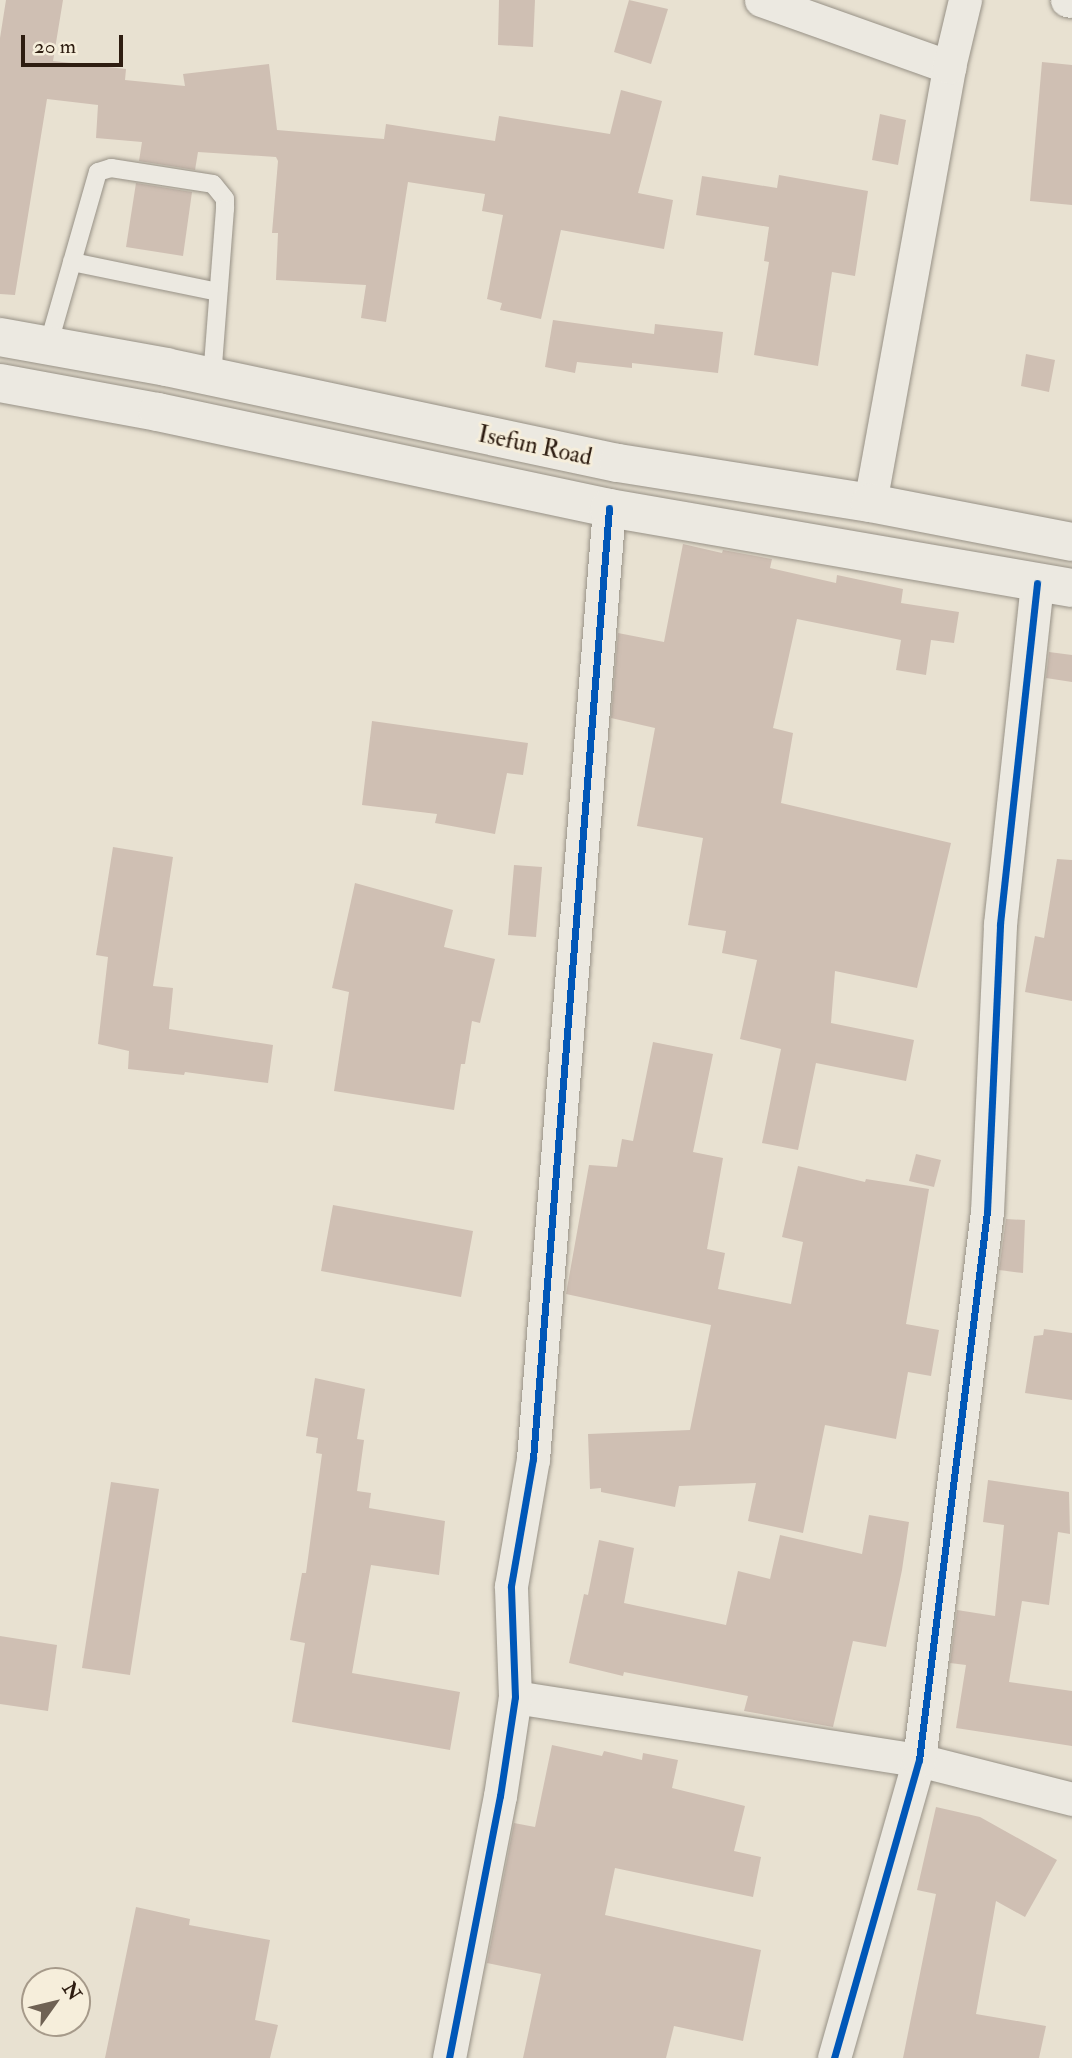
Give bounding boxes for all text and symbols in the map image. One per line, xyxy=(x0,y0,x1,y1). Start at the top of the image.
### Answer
scale bar xyxy=(24,21,126,65)
text: 20 m xyxy=(34,33,76,60)
street label: Isefun Road xyxy=(475,420,595,472)
north arrow xyxy=(21,1967,91,2037)
text: N xyxy=(57,1978,86,2005)

